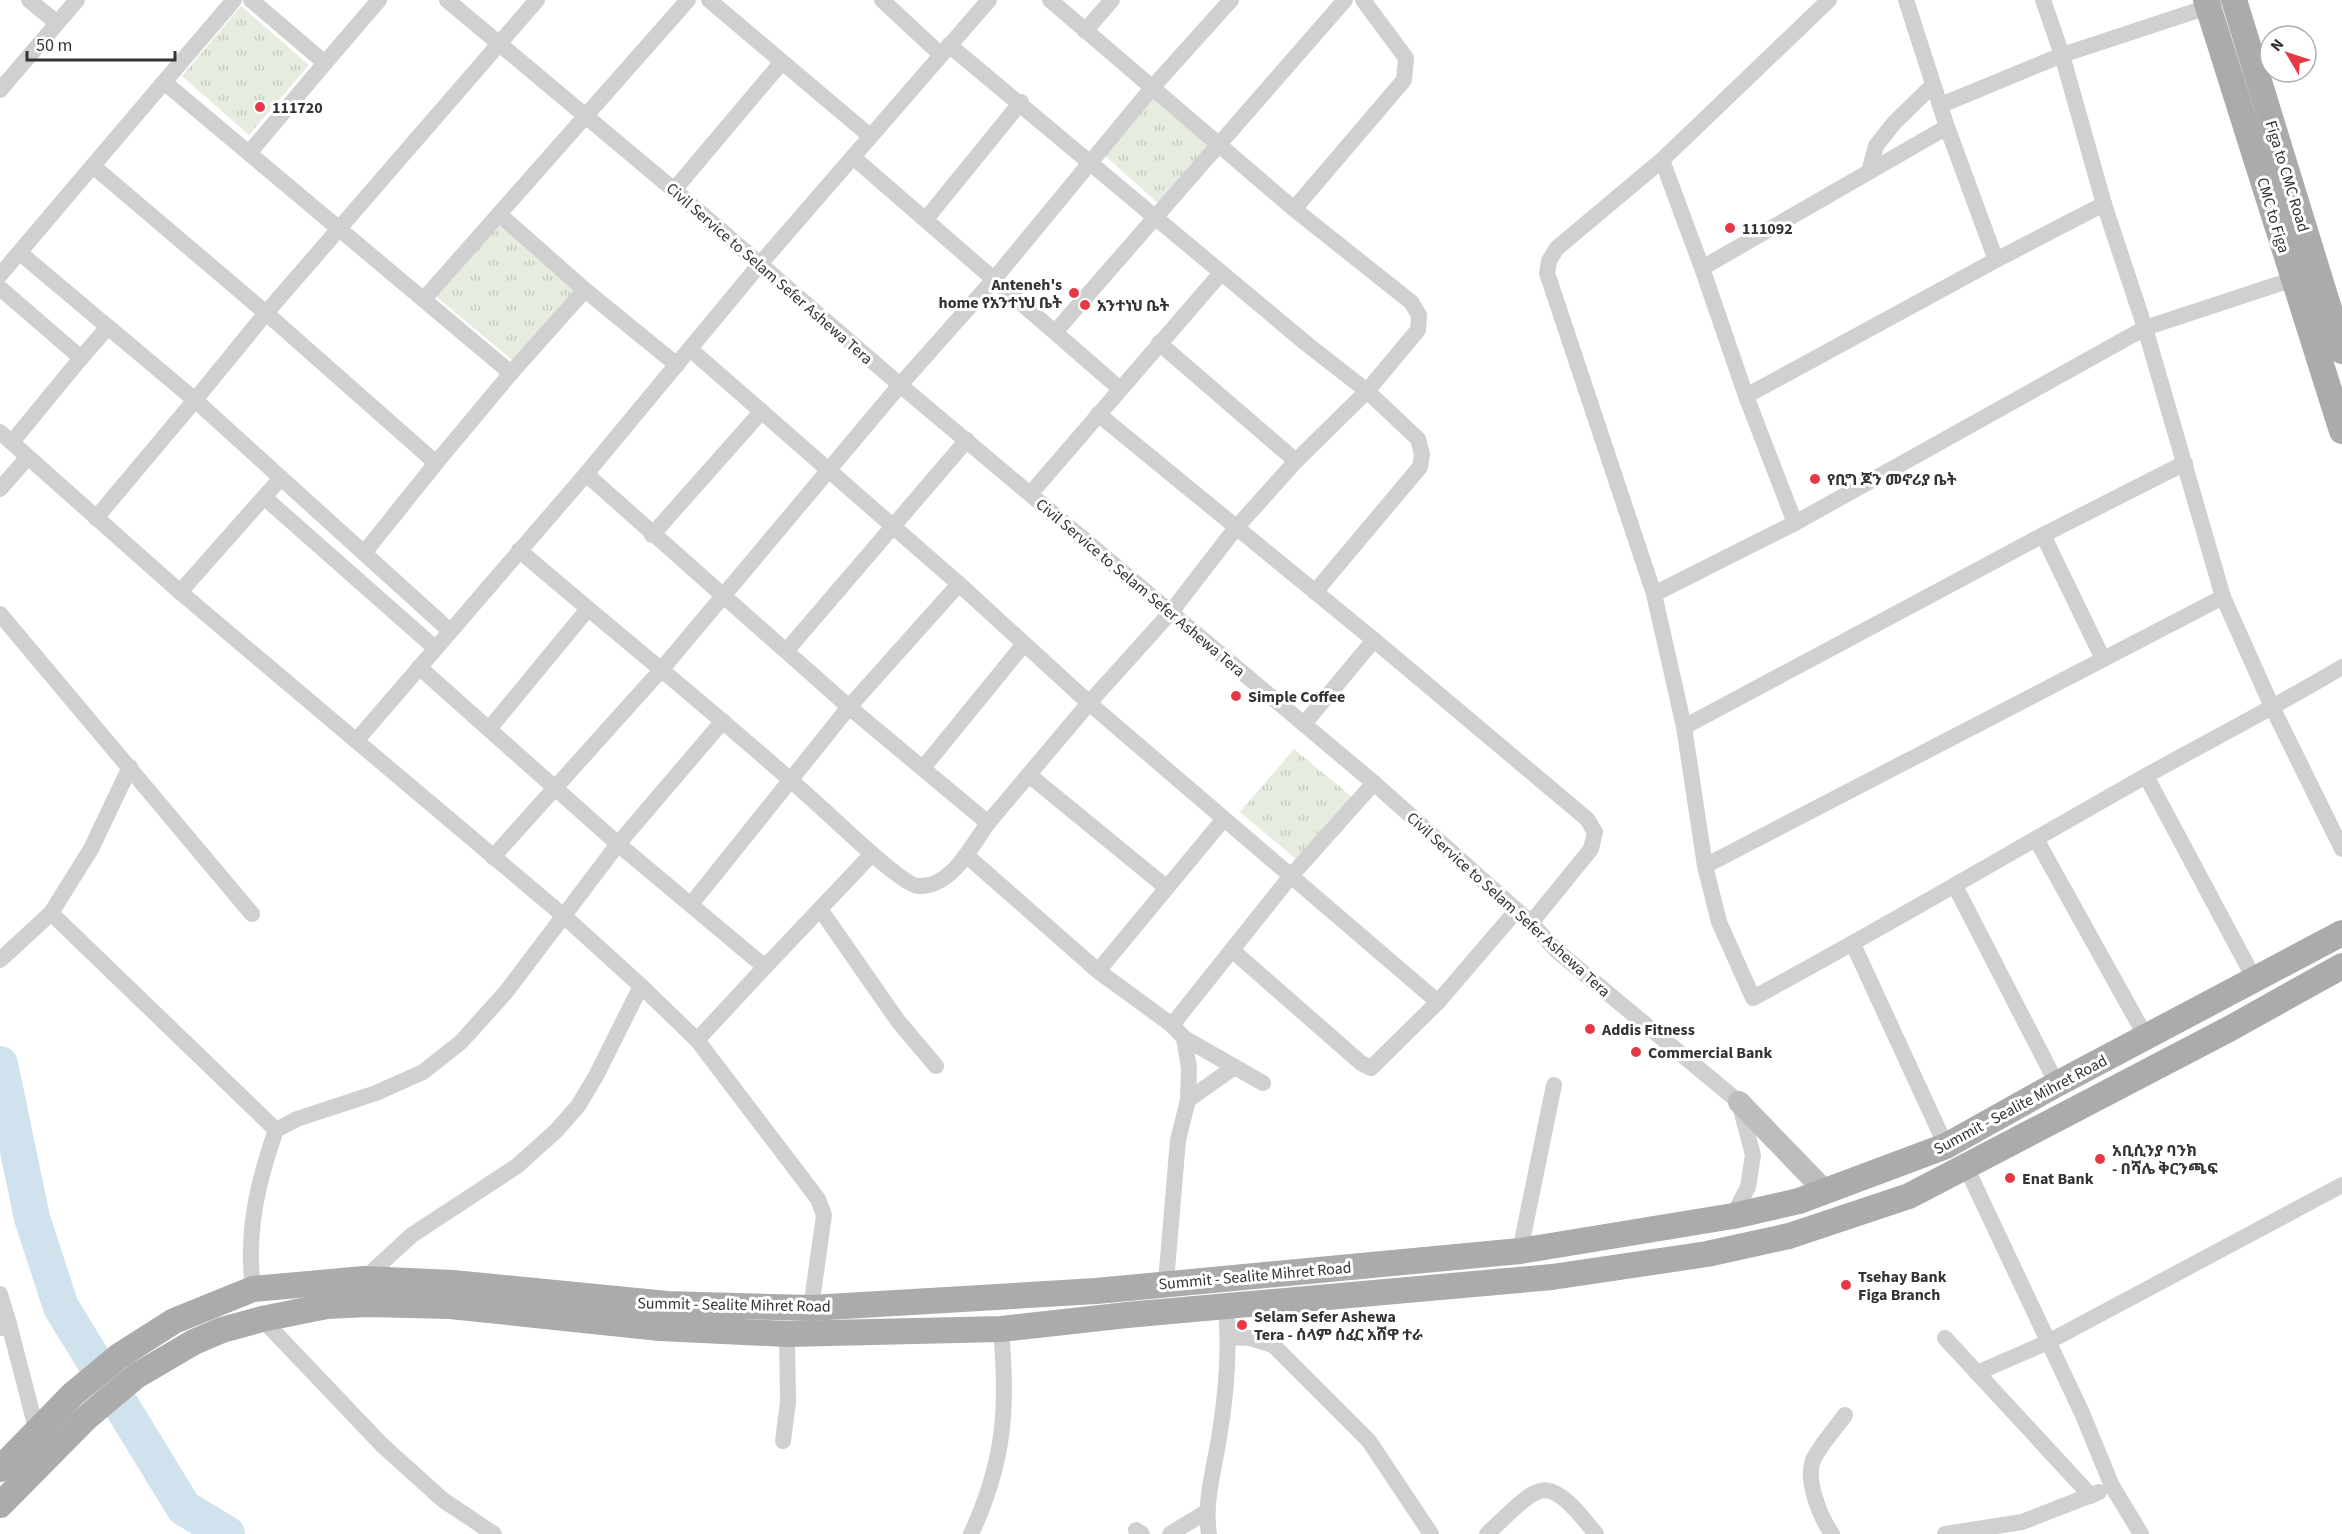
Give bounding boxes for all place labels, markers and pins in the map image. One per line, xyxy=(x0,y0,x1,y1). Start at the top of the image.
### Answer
place label: 111720 xyxy=(272,97,323,119)
marker: 111720 xyxy=(253,100,267,114)
place label: 111092 xyxy=(1742,218,1793,240)
marker: 111092 xyxy=(1723,221,1737,235)
place label: Anteneh's home የአንተነህ ቤት xyxy=(939,274,1062,314)
marker: Anteneh's home የአንተነህ ቤት xyxy=(1067,286,1081,300)
place label: አንተነህ ቤት xyxy=(1097,295,1169,317)
marker: አንተነህ ቤት xyxy=(1078,298,1092,312)
place label: የቢግ ጆን መኖሪያ ቤት xyxy=(1827,469,1957,491)
marker: የቢግ ጆን መኖሪያ ቤት xyxy=(1808,472,1822,486)
place label: Simple Coffee xyxy=(1248,686,1345,708)
marker: Simple Coffee xyxy=(1229,689,1243,703)
place label: Addis Fitness xyxy=(1601,1019,1695,1041)
marker: Addis Fitness xyxy=(1583,1022,1597,1036)
place label: Commercial Bank xyxy=(1648,1042,1772,1064)
marker: Commercial Bank xyxy=(1629,1045,1643,1059)
place label: አቢሲንያ ባንክ - በሻሌ ቅርንጫፍ xyxy=(2112,1140,2218,1180)
marker: አቢሲንያ ባንክ - በሻሌ ቅርንጫፍ xyxy=(2093,1152,2107,1166)
place label: Enat Bank xyxy=(2022,1168,2094,1190)
marker: Enat Bank xyxy=(2003,1171,2017,1185)
place label: Tsehay Bank Figa Branch xyxy=(1858,1266,1947,1306)
marker: Tsehay Bank Figa Branch xyxy=(1839,1278,1853,1292)
place label: Selam Sefer Ashewa Tera - ሰላም ሰፈር አሸዋ ተራ xyxy=(1254,1306,1423,1346)
marker: Selam Sefer Ashewa Tera - ሰላም ሰፈር አሸዋ ተራ xyxy=(1235,1318,1249,1332)

